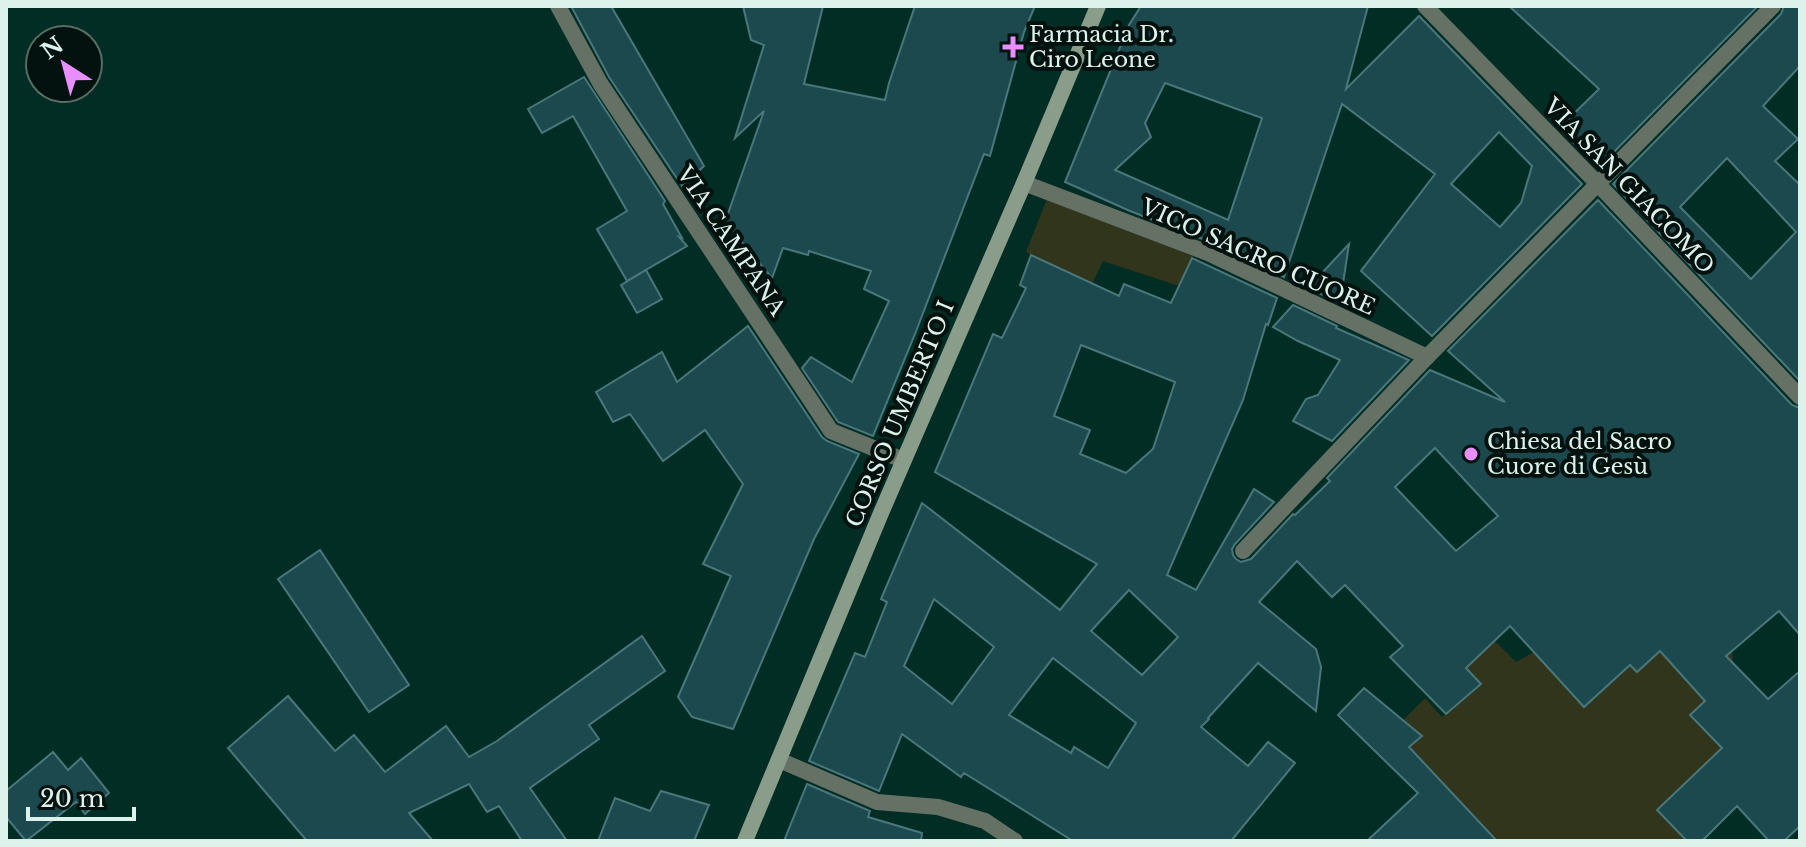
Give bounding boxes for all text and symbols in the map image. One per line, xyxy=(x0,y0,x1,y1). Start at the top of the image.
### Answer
place label: Farmacia Dr. Ciro Leone xyxy=(1029,21,1174,73)
north arrow xyxy=(24,24,104,104)
text: N xyxy=(36,31,69,65)
marker: Farmacia Dr. Ciro Leone xyxy=(1004,38,1022,56)
street label: VIA SAN GIACOMO xyxy=(1538,92,1720,279)
street label: VIA CAMPANA xyxy=(670,160,792,322)
street label: VICO SACRO CUORE xyxy=(1136,193,1379,321)
street label: CORSO UMBERTO I xyxy=(840,297,960,531)
place label: Chiesa del Sacro Cuore di Gesù xyxy=(1487,428,1672,480)
marker: Chiesa del Sacro Cuore di Gesù xyxy=(1462,445,1480,463)
scale bar xyxy=(28,771,134,821)
text: 20 m xyxy=(40,784,105,813)

